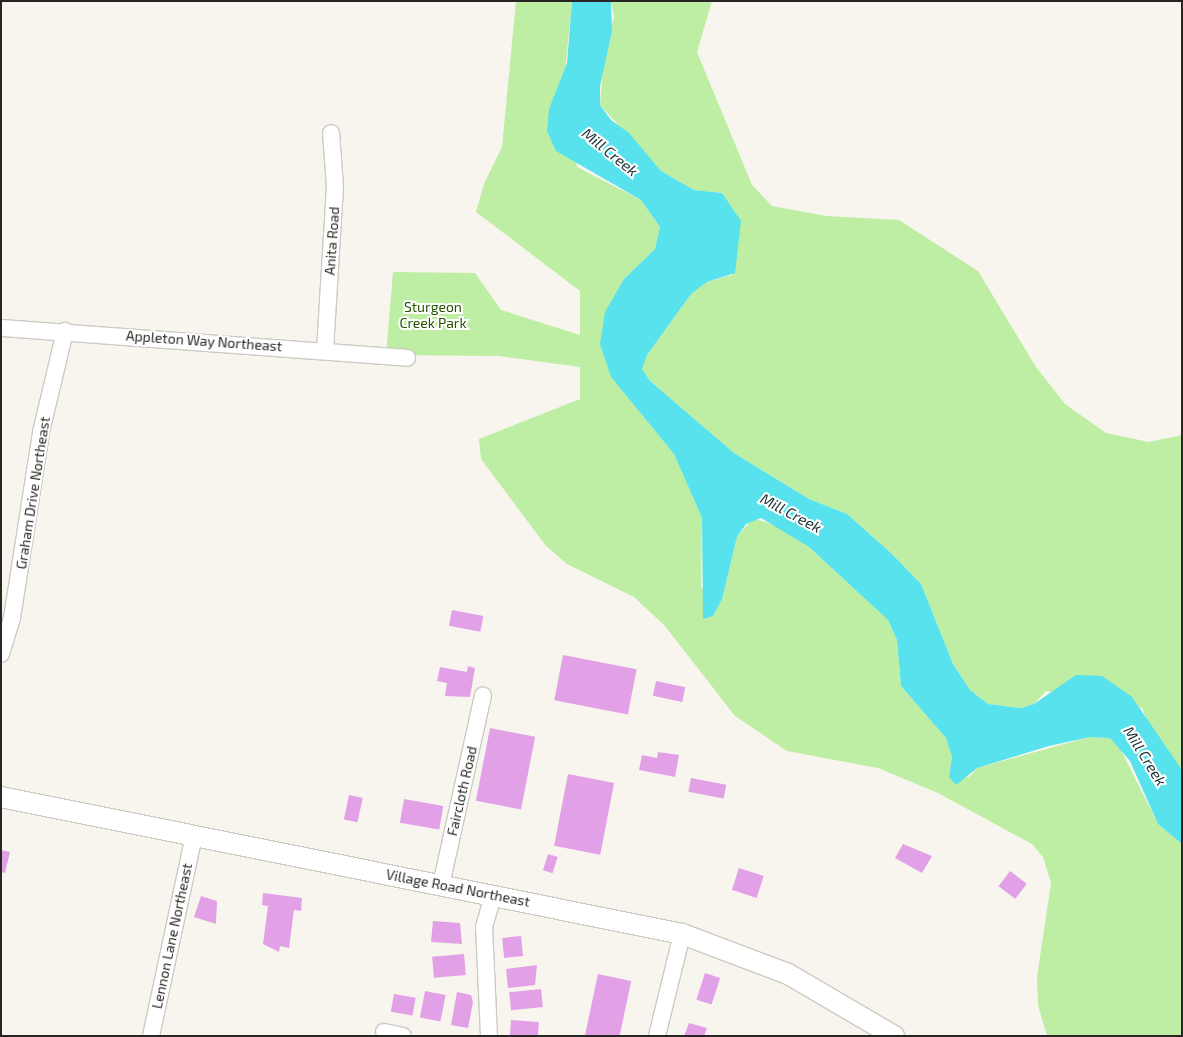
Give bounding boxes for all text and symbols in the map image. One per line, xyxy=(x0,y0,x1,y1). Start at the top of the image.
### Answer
water label: Mill Creek xyxy=(578,124,642,180)
street label: Anita Road xyxy=(321,206,343,276)
park label: Sturgeon Creek Park xyxy=(399,299,467,332)
street label: Appleton Way Northeast xyxy=(125,327,283,355)
street label: Graham Drive Northeast xyxy=(13,416,53,570)
water label: Mill Creek xyxy=(757,489,825,537)
water label: Mill Creek xyxy=(1120,723,1170,789)
street label: Faircloth Road xyxy=(444,744,480,838)
street label: Lennon Lane Northeast xyxy=(148,862,196,1010)
street label: Village Road Northeast xyxy=(385,866,531,910)

